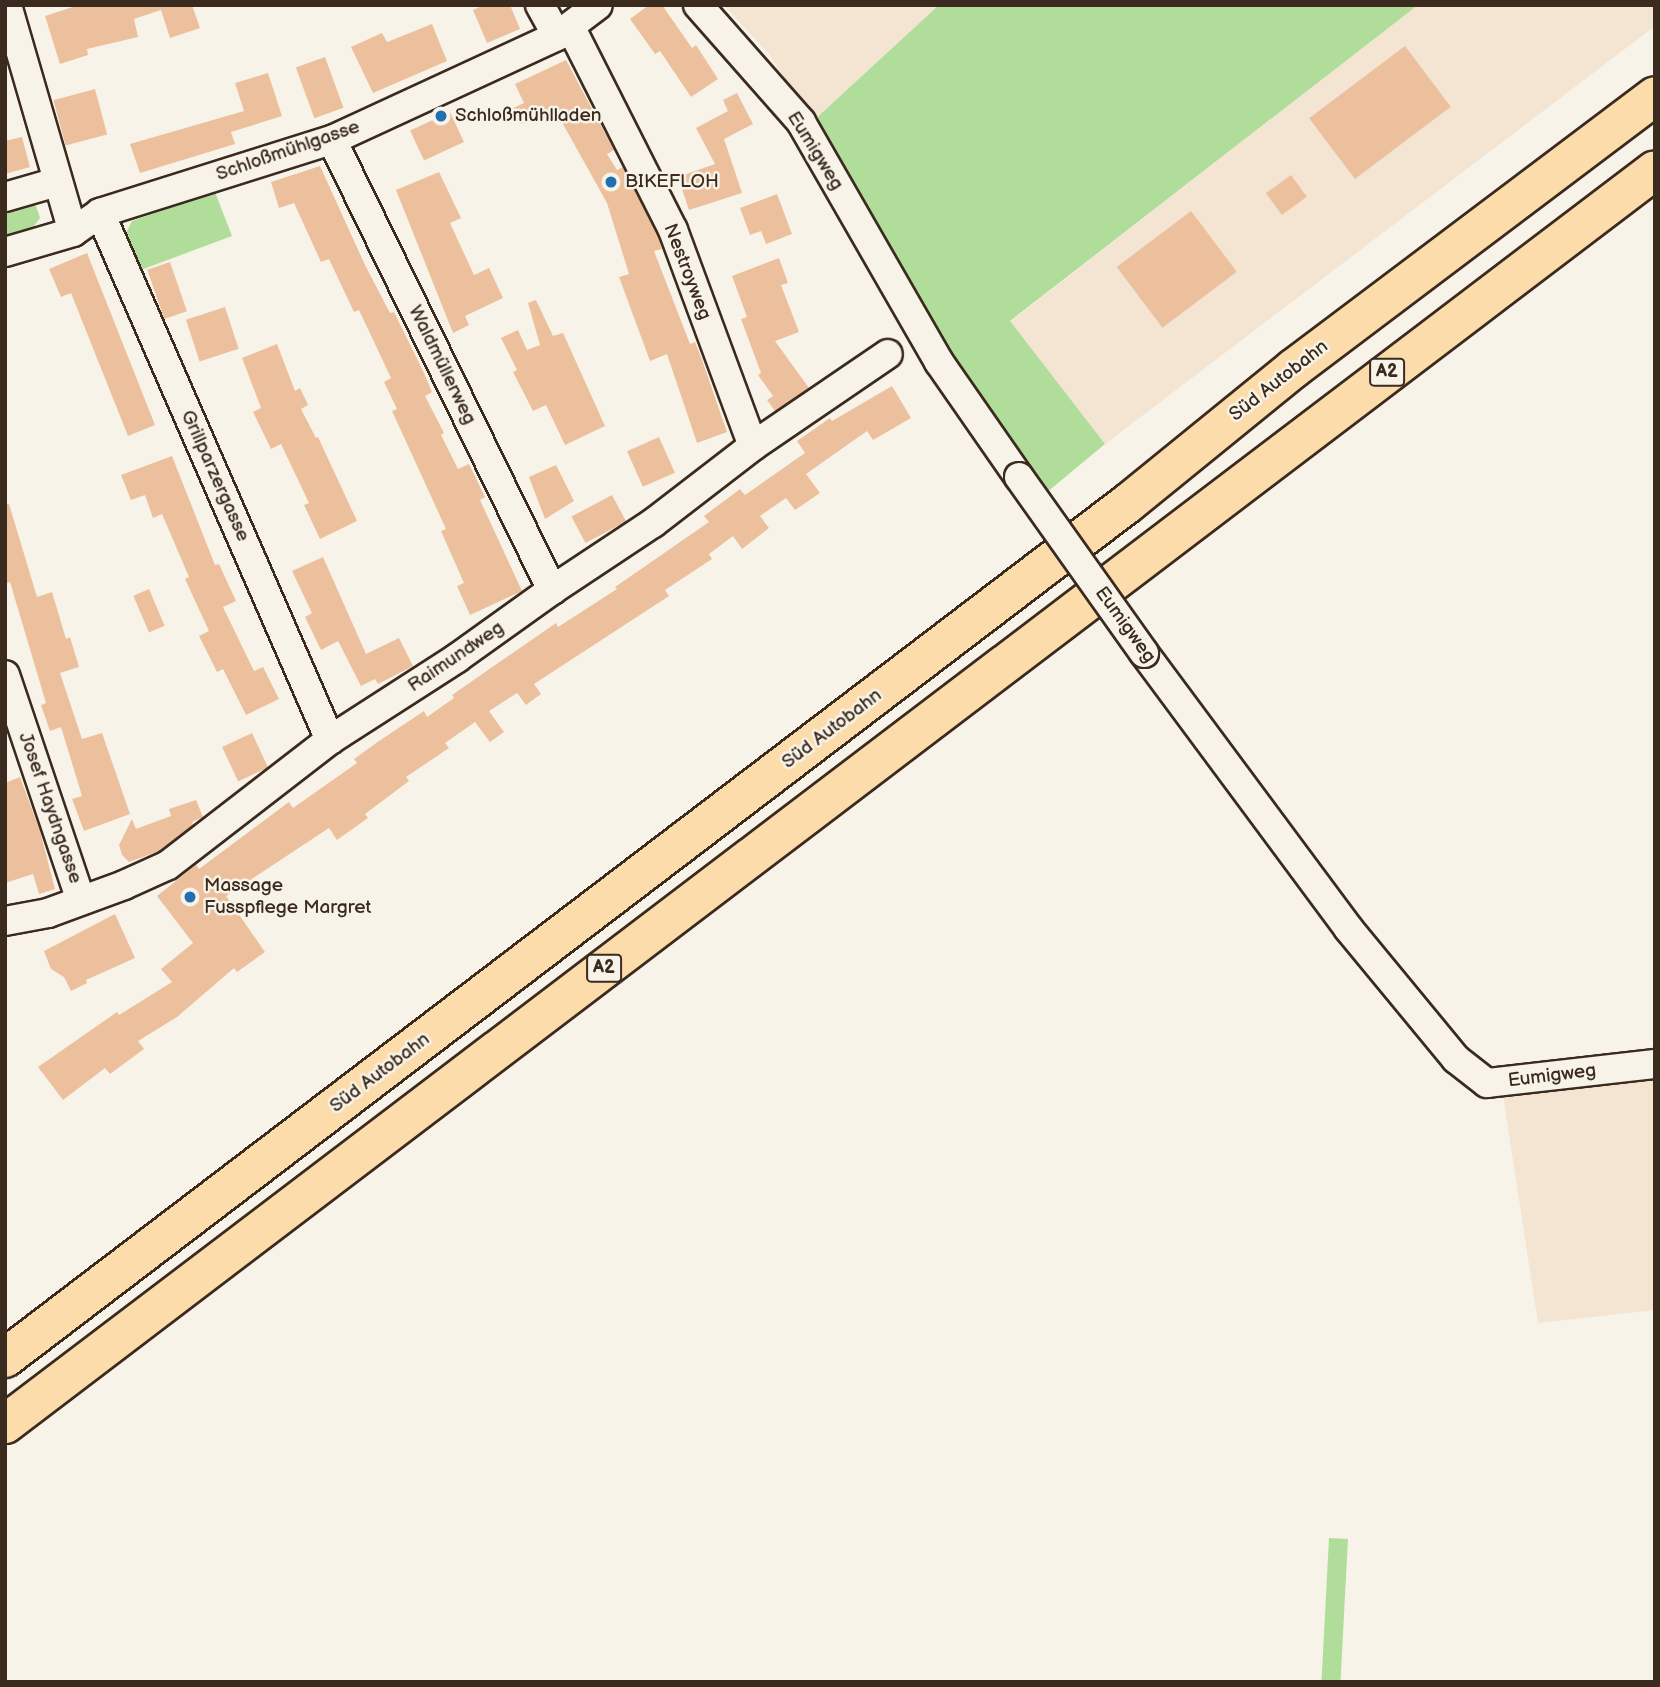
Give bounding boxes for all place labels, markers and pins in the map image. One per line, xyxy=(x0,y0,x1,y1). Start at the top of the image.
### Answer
place label: Schloßmühlladen xyxy=(455,105,601,127)
marker: Schloßmühlladen xyxy=(433,108,449,124)
place label: BIKEFLOH xyxy=(625,171,719,193)
marker: BIKEFLOH xyxy=(603,174,619,190)
place label: Massage Fusspflege Margret xyxy=(204,875,371,919)
marker: Massage Fusspflege Margret xyxy=(182,889,198,905)

